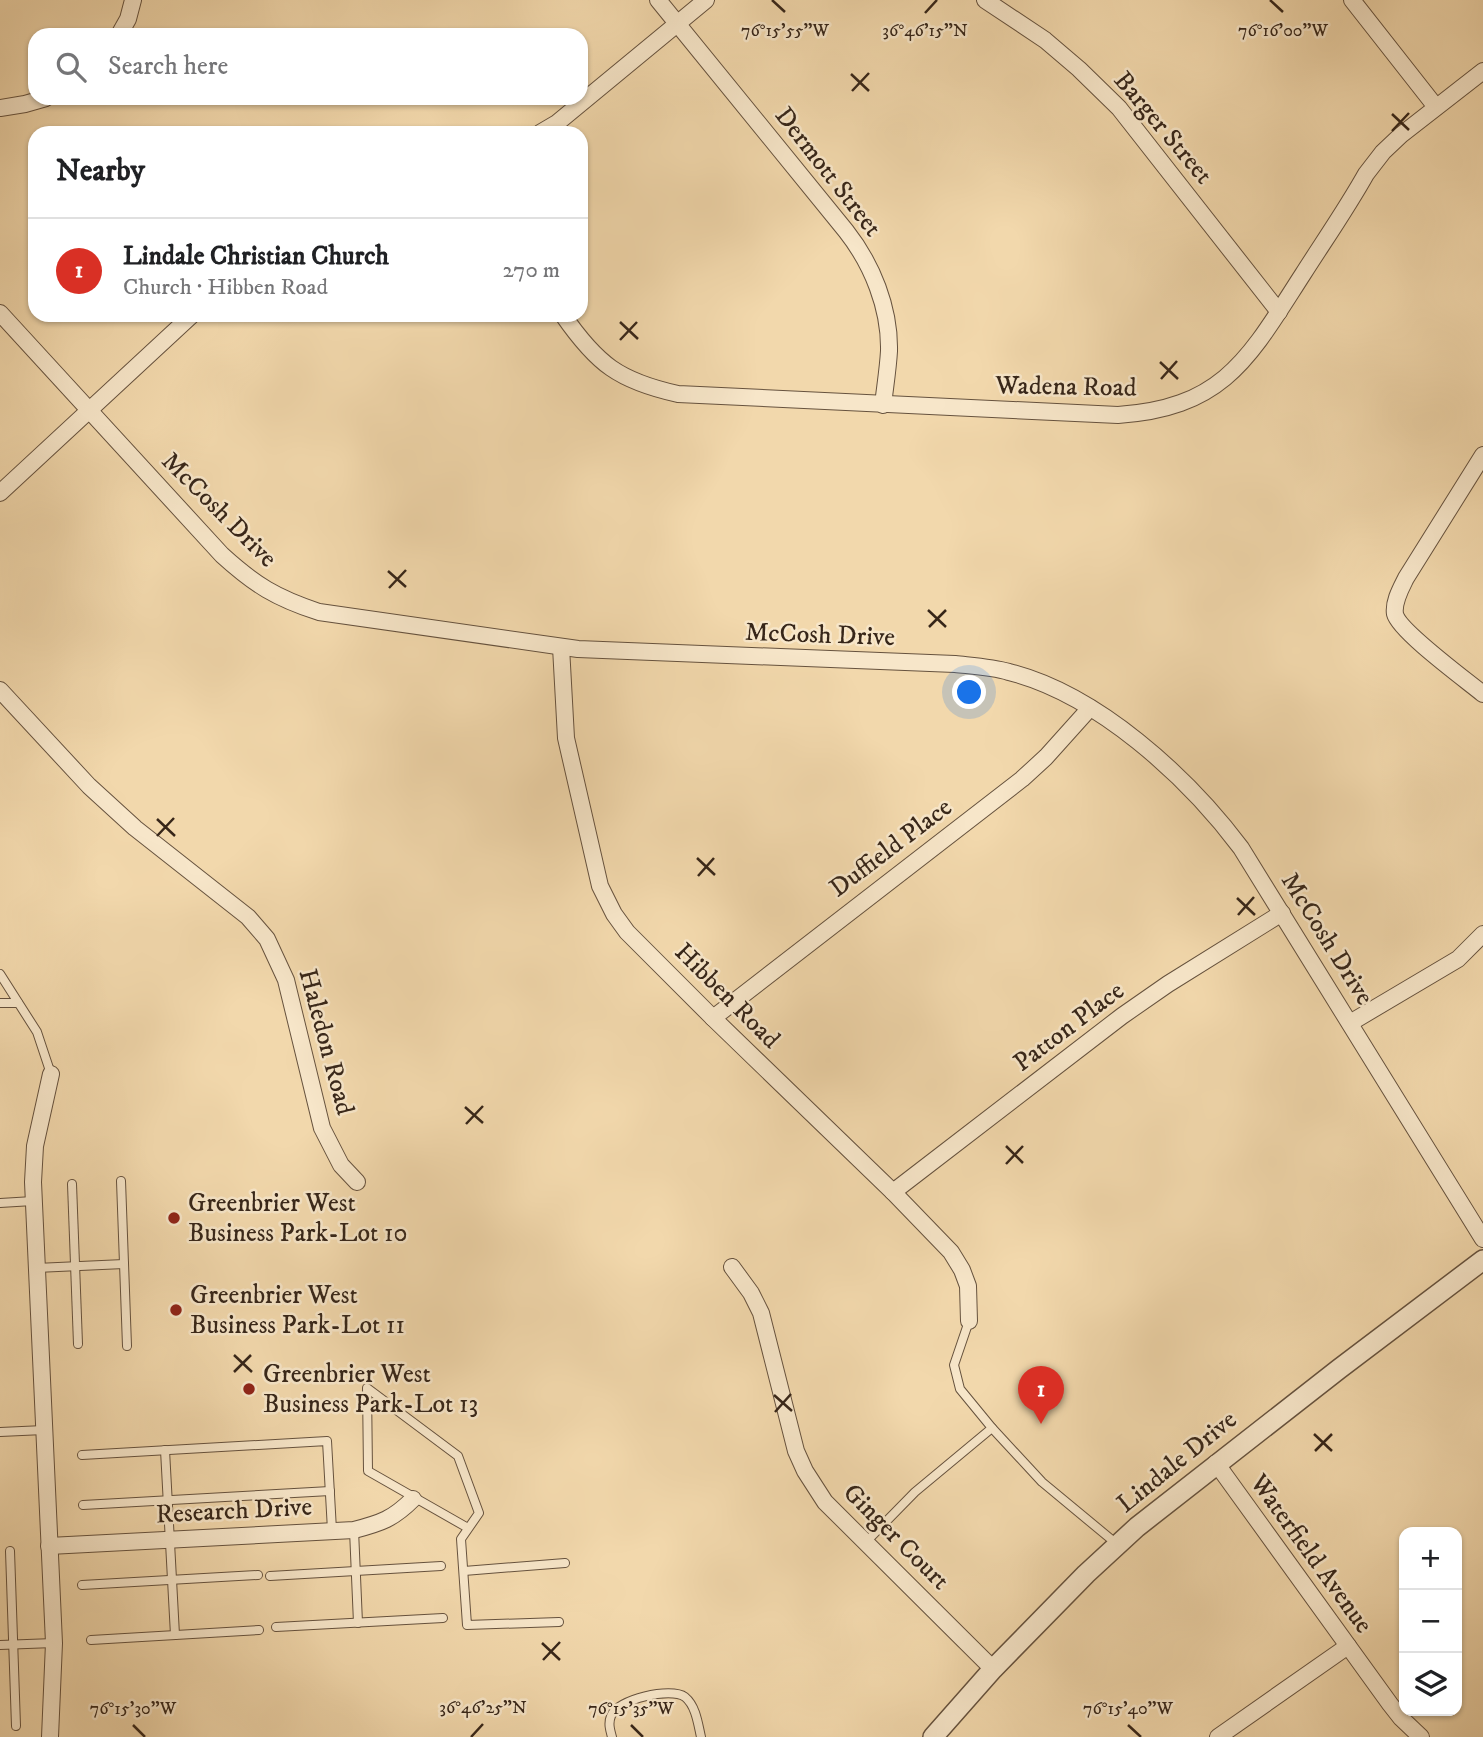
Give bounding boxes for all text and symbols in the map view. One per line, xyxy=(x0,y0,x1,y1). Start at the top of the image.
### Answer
text: 76°15'55"W xyxy=(741,20,829,42)
text: 36°46'15"N xyxy=(882,20,968,42)
text: 76°16'00"W xyxy=(1238,20,1328,42)
search box xyxy=(28,28,588,105)
icon: search xyxy=(52,48,90,86)
text: Search here xyxy=(108,50,228,83)
street label: Barger Street xyxy=(1106,65,1220,191)
street label: Dermott Street xyxy=(767,101,889,243)
text: Nearby xyxy=(56,153,145,190)
text: Lindale Christian Church xyxy=(123,240,389,273)
text: 1 xyxy=(75,256,83,285)
text: 270 m xyxy=(503,256,560,285)
text: Church · Hibben Road xyxy=(123,273,328,302)
street label: Wadena Road xyxy=(994,369,1137,405)
street label: McCosh Drive xyxy=(154,445,284,575)
street label: McCosh Drive xyxy=(744,616,896,654)
your location xyxy=(952,675,986,709)
street label: Duffield Place xyxy=(823,791,959,905)
street label: McCosh Drive xyxy=(1273,867,1381,1011)
street label: Hibben Road xyxy=(667,936,787,1056)
street label: Haledon Road xyxy=(291,965,361,1119)
street label: Patton Place xyxy=(1007,975,1131,1079)
place label: Greenbrier West Business Park-Lot 10 xyxy=(188,1187,407,1250)
marker: Greenbrier West Business Park-Lot 10 xyxy=(166,1210,182,1226)
place label: Greenbrier West Business Park-Lot 11 xyxy=(190,1279,405,1342)
marker: Greenbrier West Business Park-Lot 11 xyxy=(168,1302,184,1318)
place label: Greenbrier West Business Park-Lot 13 xyxy=(263,1358,478,1421)
pin: 1 xyxy=(1018,1366,1064,1424)
marker: Greenbrier West Business Park-Lot 13 xyxy=(241,1381,257,1397)
street label: Lindale Drive xyxy=(1110,1404,1244,1520)
street label: Waterfield Avenue xyxy=(1242,1467,1380,1640)
street label: Ginger Court xyxy=(836,1477,956,1597)
street label: Research Drive xyxy=(155,1490,313,1532)
map controls xyxy=(1399,1527,1462,1716)
button: + xyxy=(1399,1527,1462,1590)
button: − xyxy=(1399,1590,1462,1653)
button: layers xyxy=(1399,1653,1462,1716)
text: 36°46'25"N xyxy=(439,1697,527,1719)
text: 76°15'30"W xyxy=(90,1698,177,1720)
text: 76°15'35"W xyxy=(588,1698,674,1720)
text: 76°15'40"W xyxy=(1083,1698,1174,1720)

